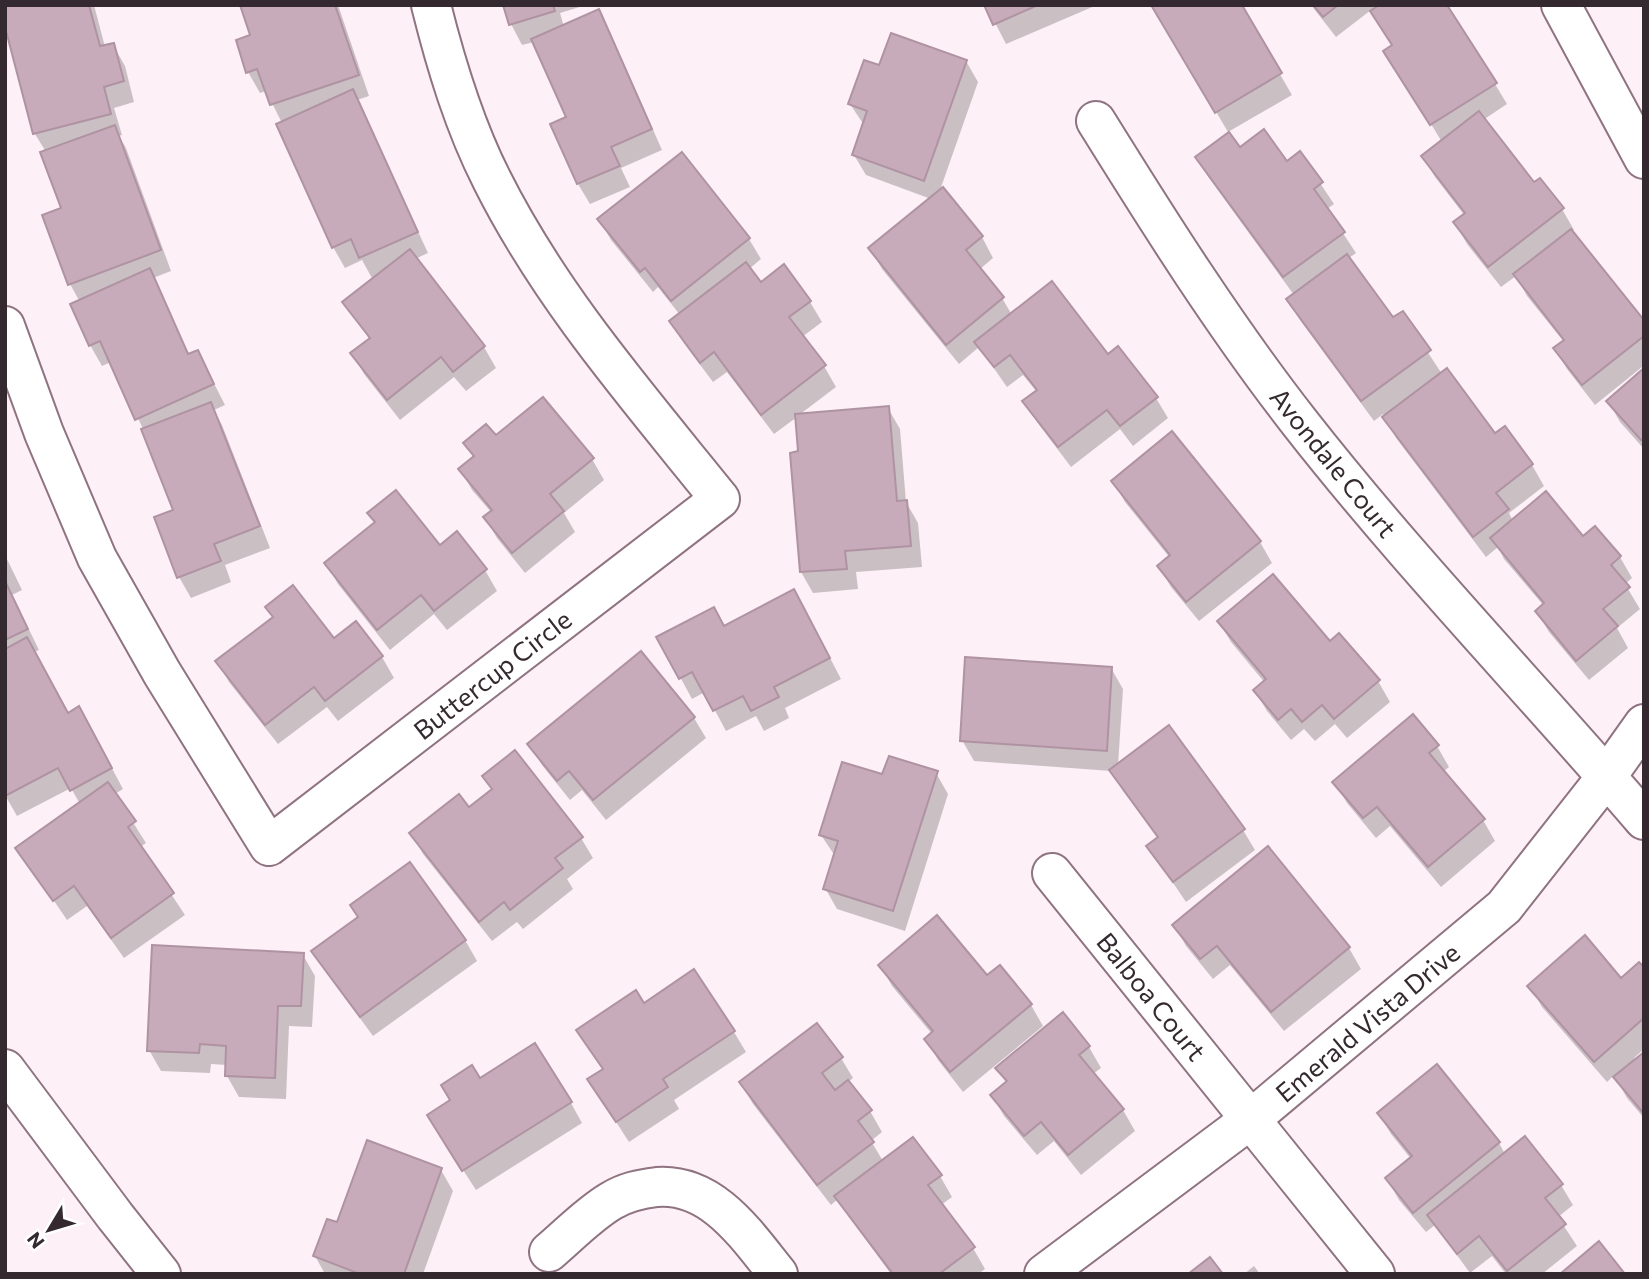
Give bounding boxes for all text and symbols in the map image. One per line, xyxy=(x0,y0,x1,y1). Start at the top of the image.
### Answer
street label: Avondale Court xyxy=(1264,381,1404,543)
street label: Buttercup Circle xyxy=(407,603,577,745)
street label: Balboa Court xyxy=(1091,926,1213,1066)
street label: Emerald Vista Drive xyxy=(1269,936,1465,1108)
north arrow xyxy=(14,1195,84,1265)
text: N xyxy=(22,1228,49,1253)

